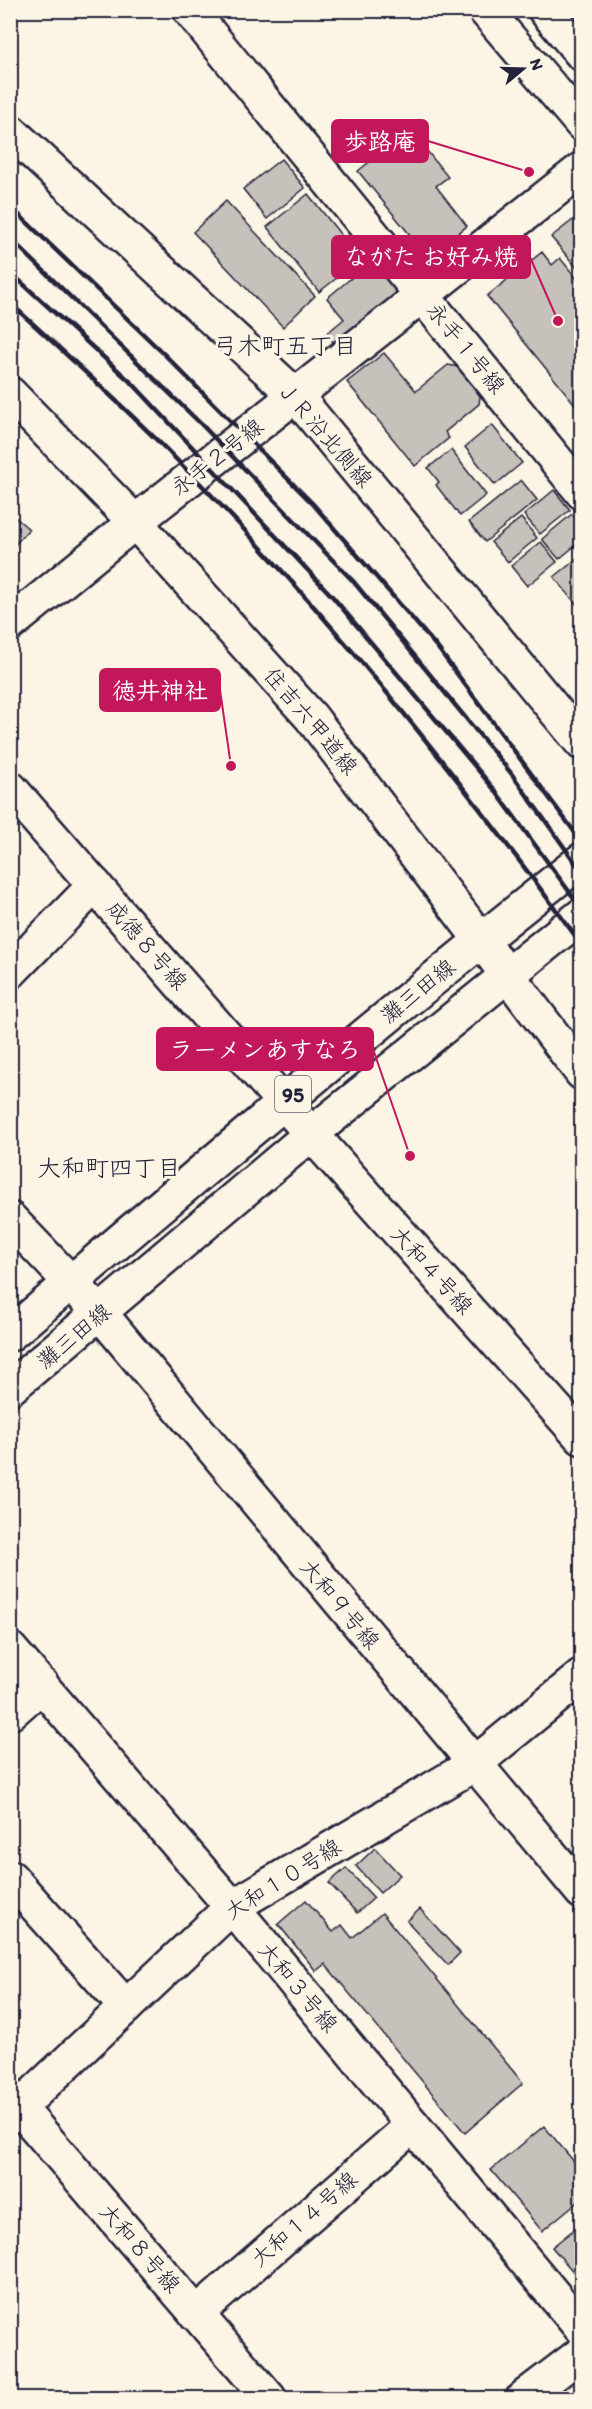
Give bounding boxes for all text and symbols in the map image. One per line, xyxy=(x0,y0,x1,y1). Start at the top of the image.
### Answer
north arrow xyxy=(493,39,553,99)
text: N xyxy=(526,56,547,72)
callout: 歩路庵 xyxy=(332,120,428,162)
text: 歩路庵 xyxy=(344,127,416,156)
callout: ながた お好み焼 xyxy=(332,236,530,278)
text: ながた お好み焼 xyxy=(344,242,518,271)
street label: 永手１号線 xyxy=(421,297,511,399)
district label: 弓木町五丁目 xyxy=(213,331,357,360)
street label: ＪＲ沿北側線 xyxy=(272,375,378,493)
street label: 永手２号線 xyxy=(165,412,269,502)
street label: 住吉六甲道線 xyxy=(258,662,364,780)
callout: 徳井神社 xyxy=(100,669,220,711)
text: 徳井神社 xyxy=(112,676,208,705)
street label: 成徳８号線 xyxy=(101,895,193,995)
street label: 灘三田線 xyxy=(375,953,461,1029)
callout: ラーメンあすなろ xyxy=(157,1028,373,1070)
text: ラーメンあすなろ xyxy=(169,1035,361,1064)
road number: 95 xyxy=(275,1076,311,1112)
district label: 大和町四丁目 xyxy=(37,1153,181,1182)
street label: 大和４号線 xyxy=(385,1220,479,1320)
street label: 灘三田線 xyxy=(32,1297,116,1375)
street label: 大和９号線 xyxy=(294,1553,386,1655)
street label: 大和１０号線 xyxy=(220,1833,346,1925)
street label: 大和３号線 xyxy=(252,1936,344,2038)
street label: 大和１４号線 xyxy=(245,2166,363,2272)
street label: 大和８号線 xyxy=(94,2198,186,2298)

